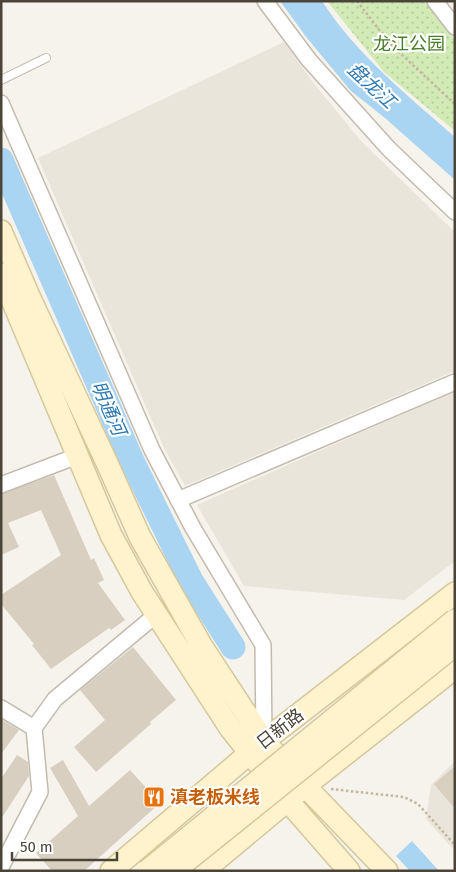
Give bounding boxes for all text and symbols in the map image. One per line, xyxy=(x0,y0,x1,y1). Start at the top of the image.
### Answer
park label: 龙江公园 xyxy=(373,33,445,55)
water label: 盘龙江 xyxy=(343,58,402,115)
water label: 明通河 xyxy=(86,377,132,443)
street label: 日新路 xyxy=(252,704,308,754)
restaurant icon: 滇老板米线 xyxy=(142,785,166,809)
place label: 滇老板米线 xyxy=(170,786,260,808)
scale bar xyxy=(12,830,118,862)
text: 50 m xyxy=(20,838,53,856)

